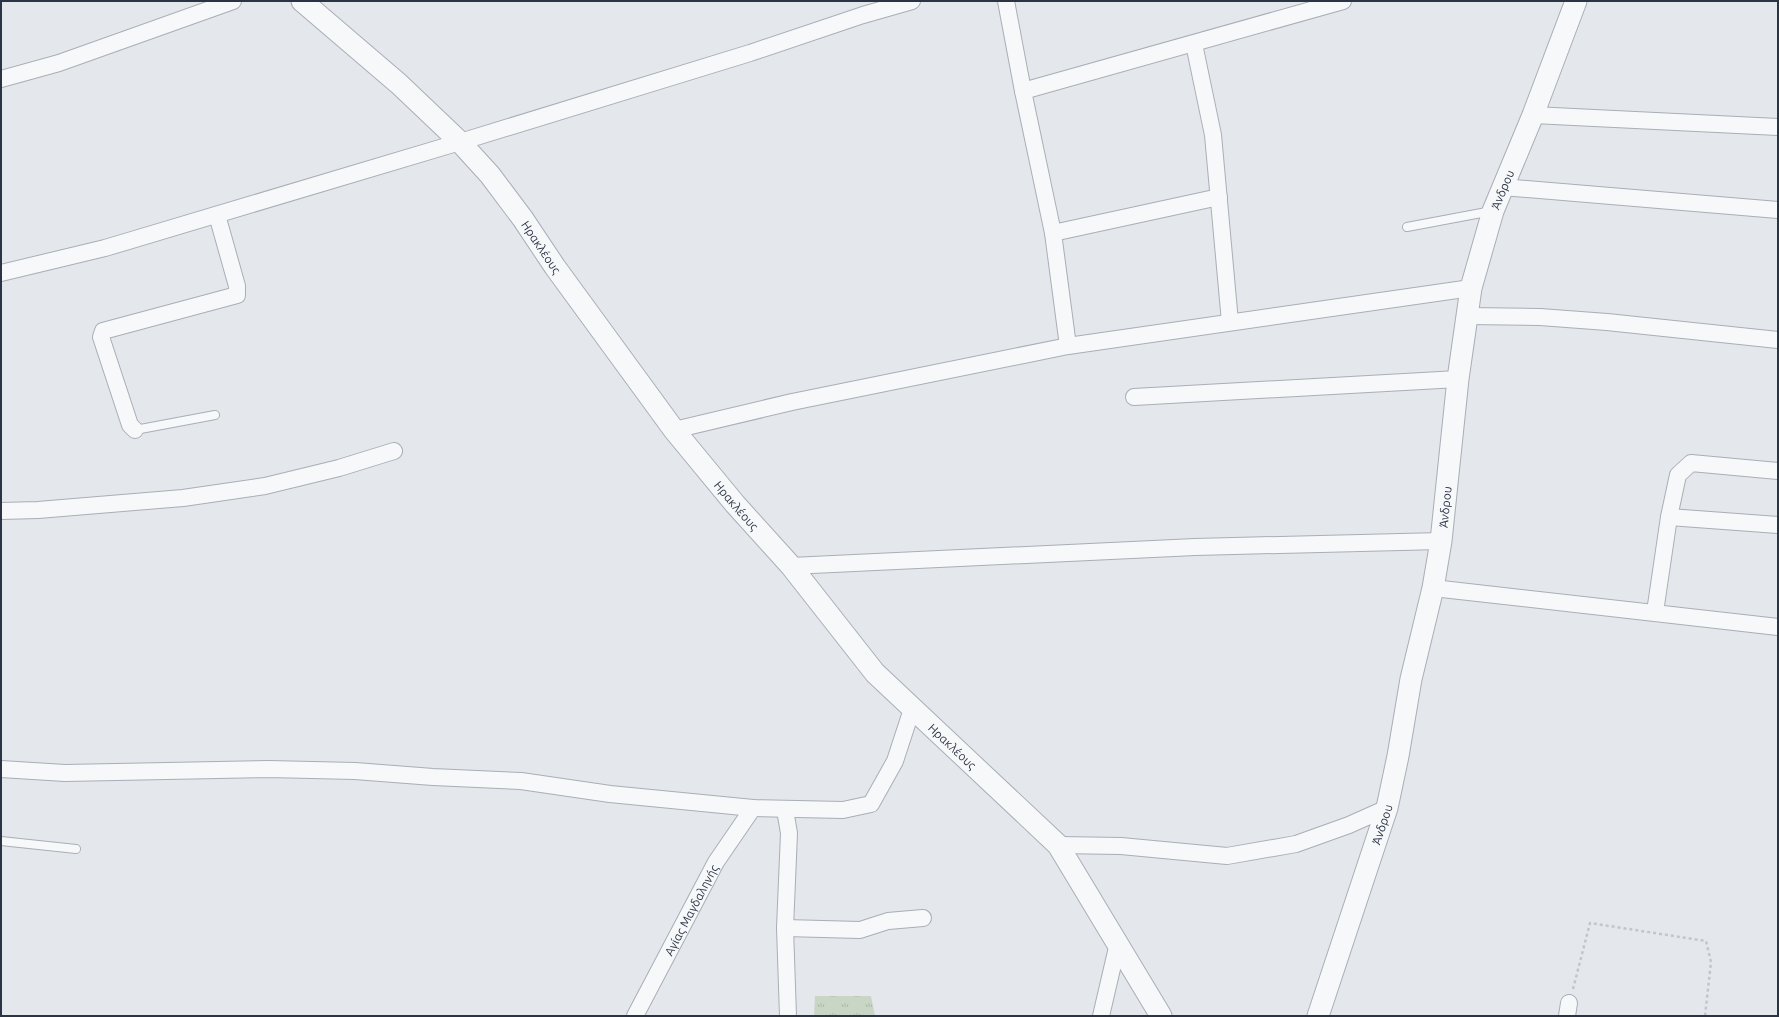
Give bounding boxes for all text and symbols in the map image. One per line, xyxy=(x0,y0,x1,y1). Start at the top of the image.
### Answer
street label: Άνδρου xyxy=(1488,168,1516,211)
street label: Ηρακλέους xyxy=(519,218,564,277)
street label: Ηρακλέους xyxy=(712,478,762,533)
street label: Άνδρου xyxy=(1436,486,1453,528)
street label: Ηρακλέους xyxy=(926,721,980,773)
street label: Άνδρου xyxy=(1369,803,1394,846)
street label: Αγίας Μαγδαληνής xyxy=(662,862,721,957)

